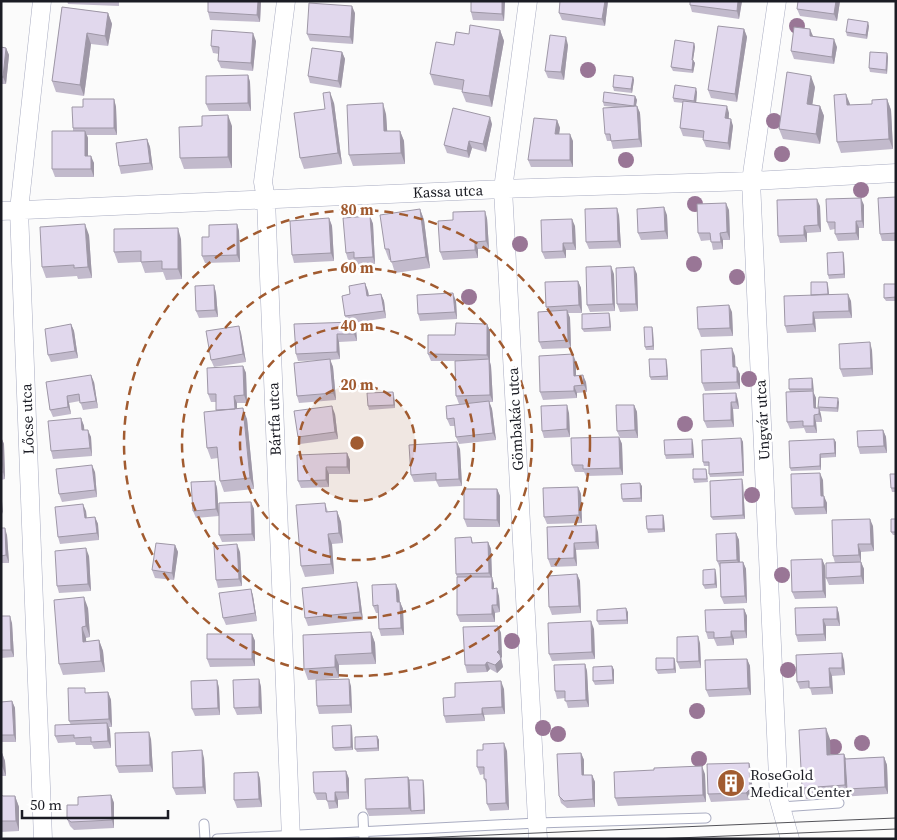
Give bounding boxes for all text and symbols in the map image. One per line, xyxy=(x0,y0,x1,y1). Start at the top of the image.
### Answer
street label: Kassa utca xyxy=(413,179,484,203)
text: 80 m xyxy=(340,199,374,220)
text: 60 m xyxy=(340,257,374,278)
text: 40 m xyxy=(340,315,374,336)
street label: Gömbakác utca xyxy=(502,366,528,471)
text: 20 m xyxy=(340,374,374,395)
street label: Ungvár utca xyxy=(749,379,775,461)
street label: Bártfa utca xyxy=(262,382,286,456)
street label: Lőcse utca xyxy=(15,383,39,455)
centre of rings xyxy=(348,434,366,452)
place label: RoseGold Medical Center xyxy=(750,764,852,802)
building icon: RoseGold Medical Center xyxy=(716,768,746,798)
scale bar xyxy=(22,788,169,820)
text: 50 m xyxy=(30,794,62,815)

